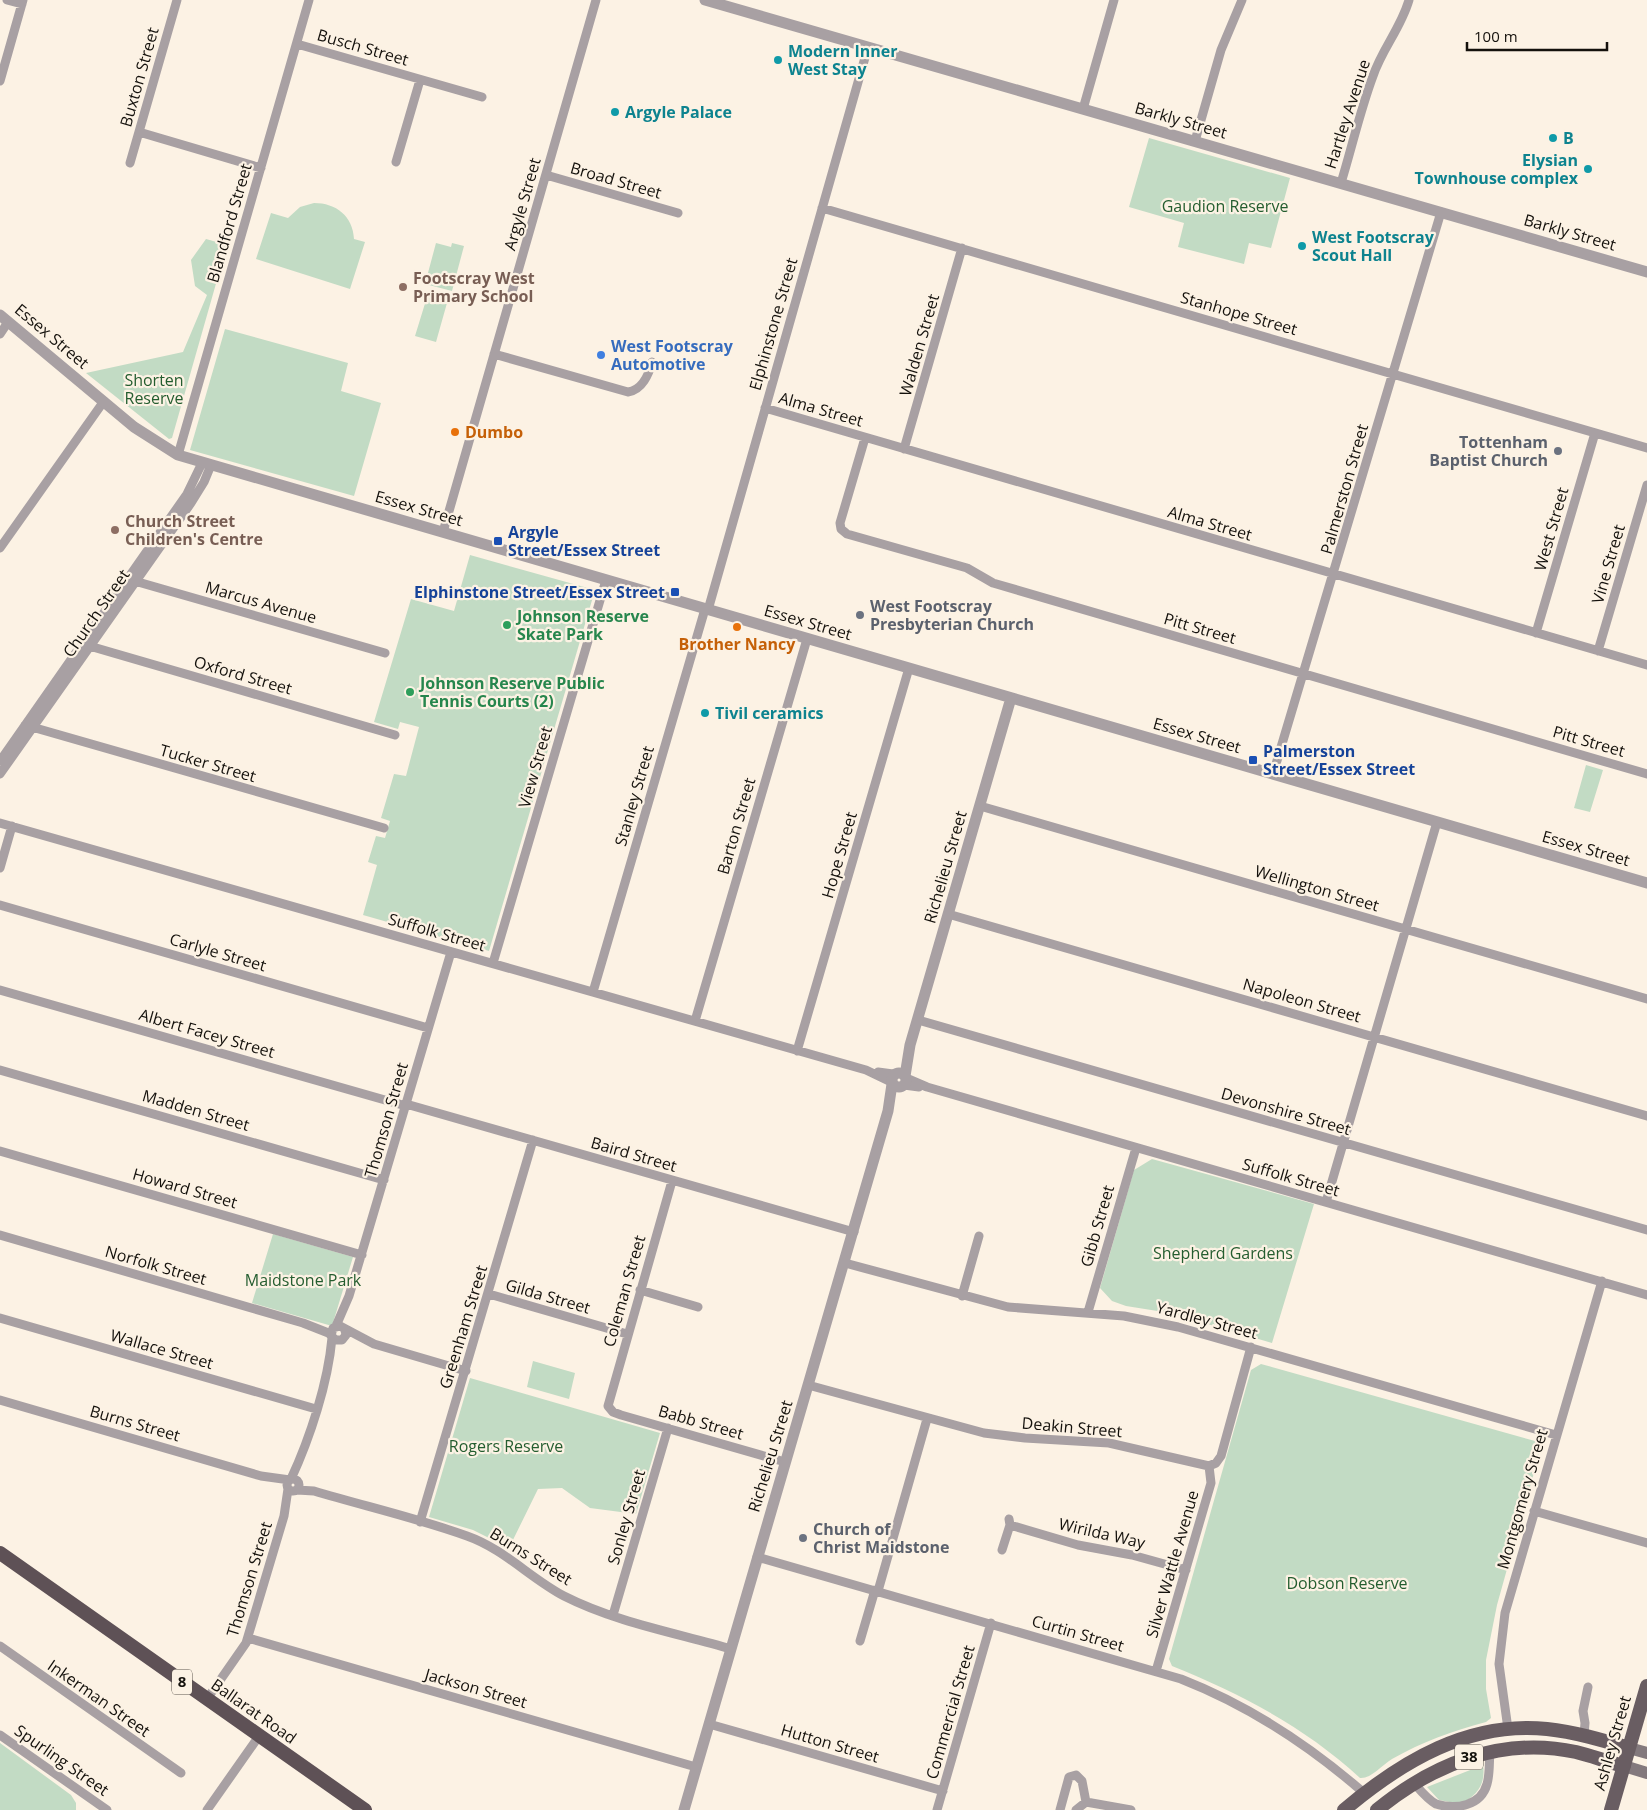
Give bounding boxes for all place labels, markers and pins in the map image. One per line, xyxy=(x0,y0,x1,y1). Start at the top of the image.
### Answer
place label: Modern Inner West Stay xyxy=(788,40,898,80)
marker: Modern Inner West Stay xyxy=(772,54,784,66)
place label: Argyle Palace xyxy=(625,101,732,123)
marker: Argyle Palace xyxy=(609,106,621,118)
place label: B xyxy=(1563,127,1574,149)
marker: B xyxy=(1547,132,1559,144)
place label: Elysian Townhouse complex xyxy=(1415,149,1579,189)
marker: Elysian Townhouse complex xyxy=(1582,163,1594,175)
place label: West Footscray Scout Hall xyxy=(1312,226,1435,266)
marker: West Footscray Scout Hall xyxy=(1296,240,1308,252)
place label: Footscray West Primary School xyxy=(413,267,535,307)
marker: Footscray West Primary School xyxy=(397,281,409,293)
place label: West Footscray Automotive xyxy=(611,335,734,375)
marker: West Footscray Automotive xyxy=(595,349,607,361)
place label: Dumbo xyxy=(465,421,523,443)
marker: Dumbo xyxy=(449,426,461,438)
place label: Tottenham Baptist Church xyxy=(1429,431,1548,471)
marker: Tottenham Baptist Church xyxy=(1552,445,1564,457)
place label: Church Street Children's Centre xyxy=(125,510,263,550)
place label: Argyle Street/Essex Street xyxy=(508,521,660,561)
marker: Church Street Children's Centre xyxy=(109,524,121,536)
marker: Argyle Street/Essex Street xyxy=(492,535,504,547)
place label: Elphinstone Street/Essex Street xyxy=(414,581,665,603)
marker: Elphinstone Street/Essex Street xyxy=(669,586,681,598)
place label: West Footscray Presbyterian Church xyxy=(870,595,1034,635)
place label: Johnson Reserve Skate Park xyxy=(515,605,649,645)
marker: West Footscray Presbyterian Church xyxy=(854,609,866,621)
marker: Johnson Reserve Skate Park xyxy=(501,619,513,631)
marker: Brother Nancy xyxy=(731,621,743,633)
place label: Brother Nancy xyxy=(679,633,796,655)
place label: Johnson Reserve Public Tennis Courts (2) xyxy=(418,672,605,712)
marker: Johnson Reserve Public Tennis Courts (2) xyxy=(404,686,416,698)
place label: Tivil ceramics xyxy=(715,702,824,724)
marker: Tivil ceramics xyxy=(699,707,711,719)
place label: Palmerston Street/Essex Street xyxy=(1263,740,1415,780)
marker: Palmerston Street/Essex Street xyxy=(1247,754,1259,766)
place label: Church of Christ Maidstone xyxy=(813,1518,949,1558)
marker: Church of Christ Maidstone xyxy=(797,1532,809,1544)

